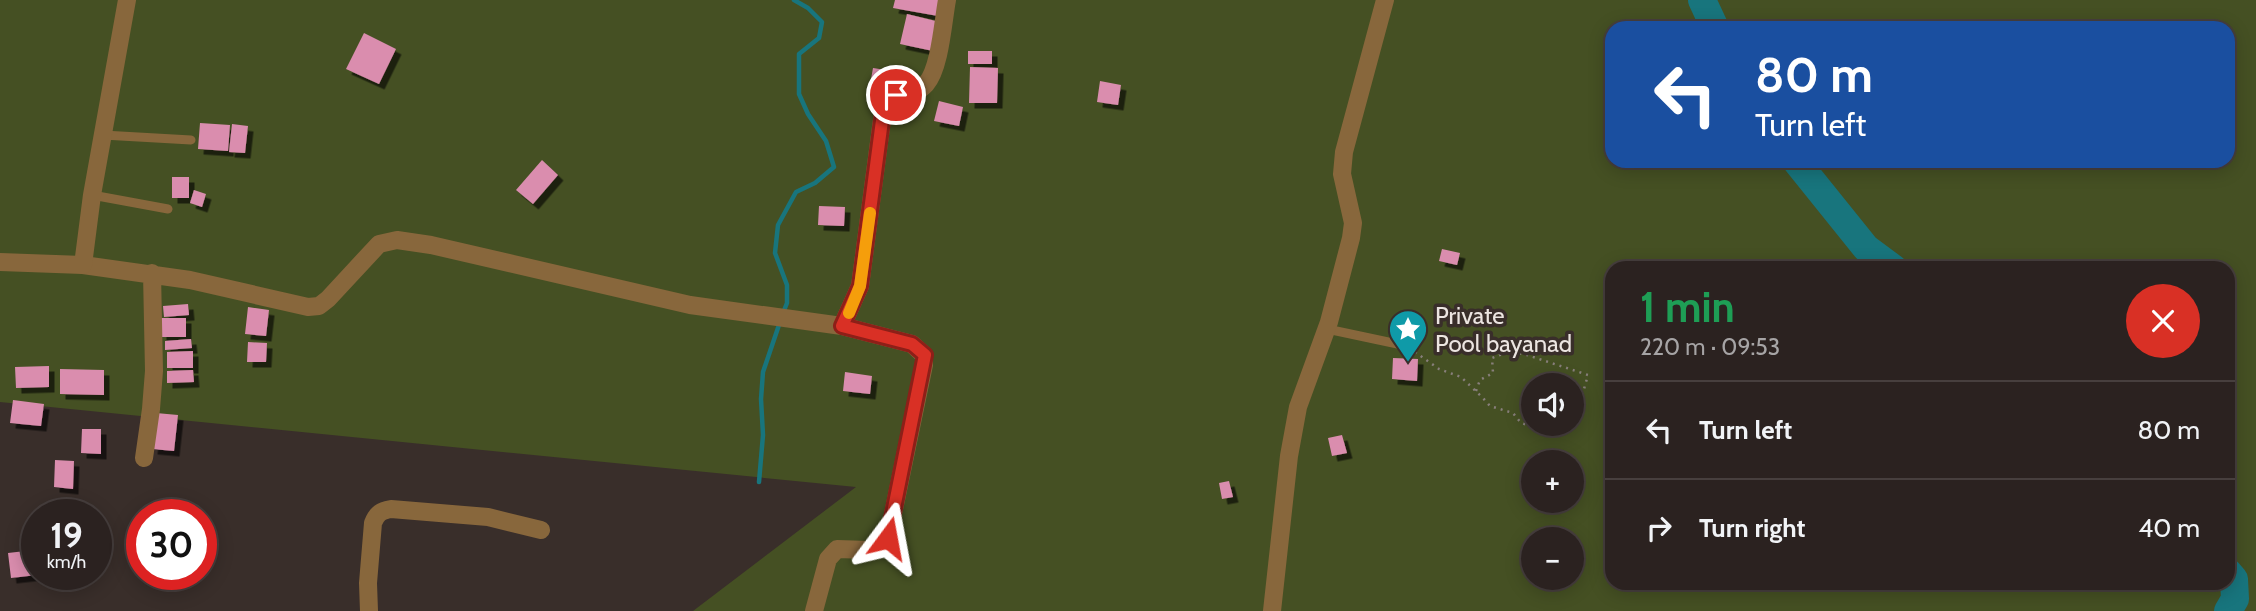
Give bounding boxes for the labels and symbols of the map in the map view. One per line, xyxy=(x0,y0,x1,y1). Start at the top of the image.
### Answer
pin xyxy=(866,65,926,125)
place label: Private Pool bayanad xyxy=(1435,301,1572,358)
place icon: Private Pool bayanad xyxy=(1387,308,1429,363)
speed limit sign: 30 xyxy=(126,499,217,590)
position arrow xyxy=(851,501,925,575)

